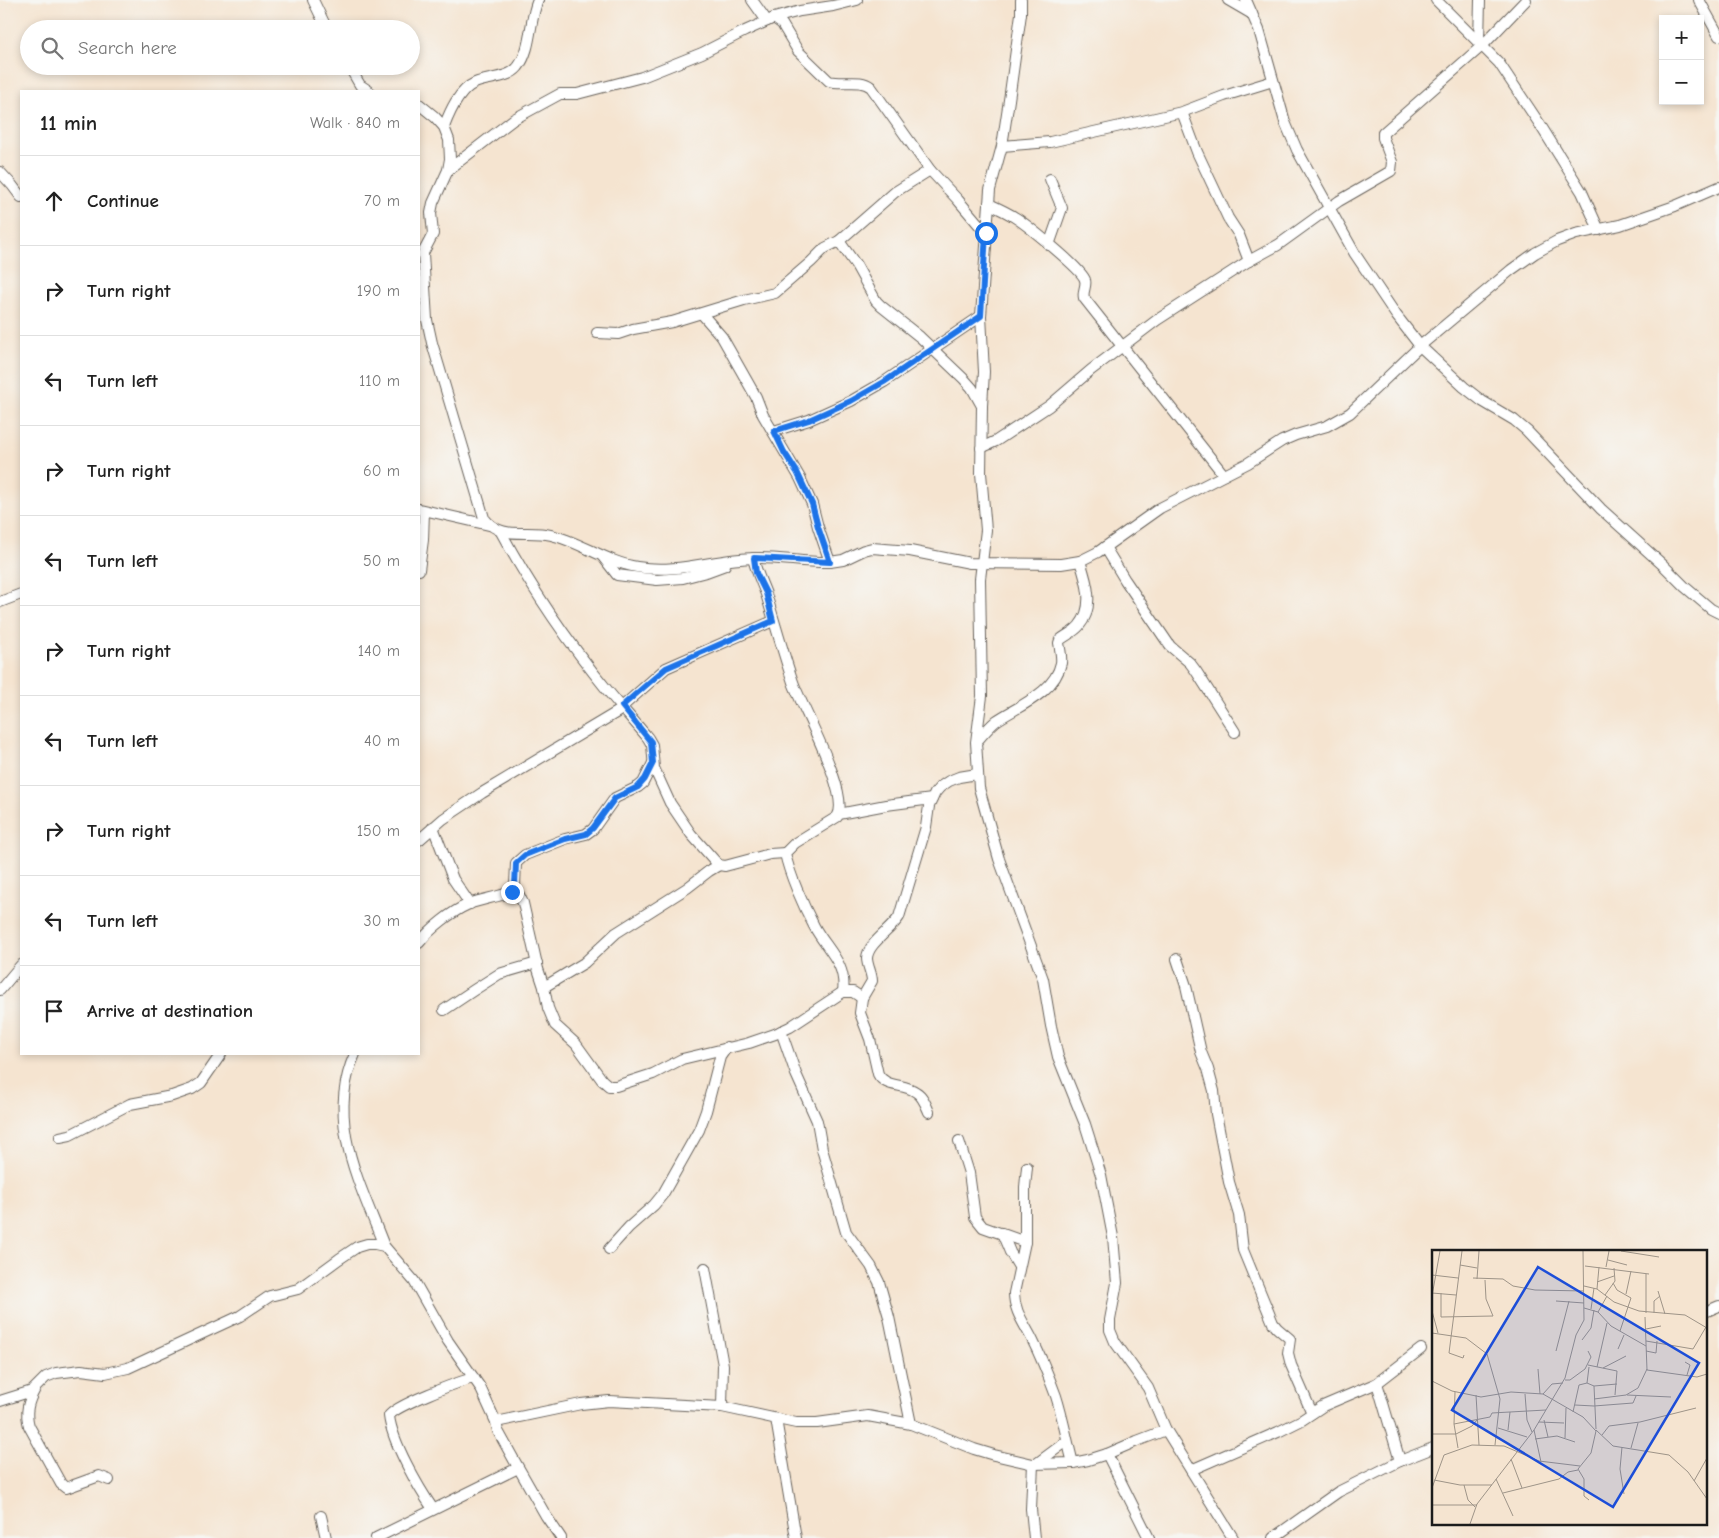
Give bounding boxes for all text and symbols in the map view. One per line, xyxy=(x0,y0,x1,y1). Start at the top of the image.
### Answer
map controls xyxy=(1659,15,1704,105)
button: + xyxy=(1659,15,1704,60)
search box xyxy=(20,20,420,75)
icon: search xyxy=(38,34,66,62)
text: Search here xyxy=(78,37,177,59)
button: − xyxy=(1659,60,1704,105)
text: 11 min xyxy=(40,111,97,135)
text: Walk · 840 m xyxy=(310,114,400,132)
icon: ahead xyxy=(40,187,68,215)
text: Continue xyxy=(87,190,159,212)
text: 70 m xyxy=(364,192,400,210)
route start xyxy=(975,222,998,245)
icon: right xyxy=(40,277,68,305)
text: Turn right xyxy=(87,280,171,302)
text: 190 m xyxy=(357,282,400,300)
icon: left xyxy=(40,367,68,395)
text: Turn left xyxy=(87,370,158,392)
text: 110 m xyxy=(359,372,400,390)
icon: right xyxy=(40,457,68,485)
text: Turn right xyxy=(87,460,171,482)
text: 60 m xyxy=(363,462,400,480)
icon: left xyxy=(40,547,68,575)
text: Turn left xyxy=(87,550,158,572)
text: 50 m xyxy=(363,552,400,570)
icon: right xyxy=(40,637,68,665)
text: Turn right xyxy=(87,640,171,662)
text: 140 m xyxy=(358,642,400,660)
icon: left xyxy=(40,727,68,755)
text: Turn left xyxy=(87,730,158,752)
text: 40 m xyxy=(364,732,400,750)
icon: right xyxy=(40,817,68,845)
text: Turn right xyxy=(87,820,171,842)
text: 150 m xyxy=(357,822,400,840)
route end xyxy=(501,881,524,904)
icon: left xyxy=(40,907,68,935)
text: Turn left xyxy=(87,910,158,932)
text: 30 m xyxy=(364,912,400,930)
icon: arrive xyxy=(40,997,68,1025)
text: Arrive at destination xyxy=(87,1000,253,1022)
inset map xyxy=(1432,1250,1706,1526)

